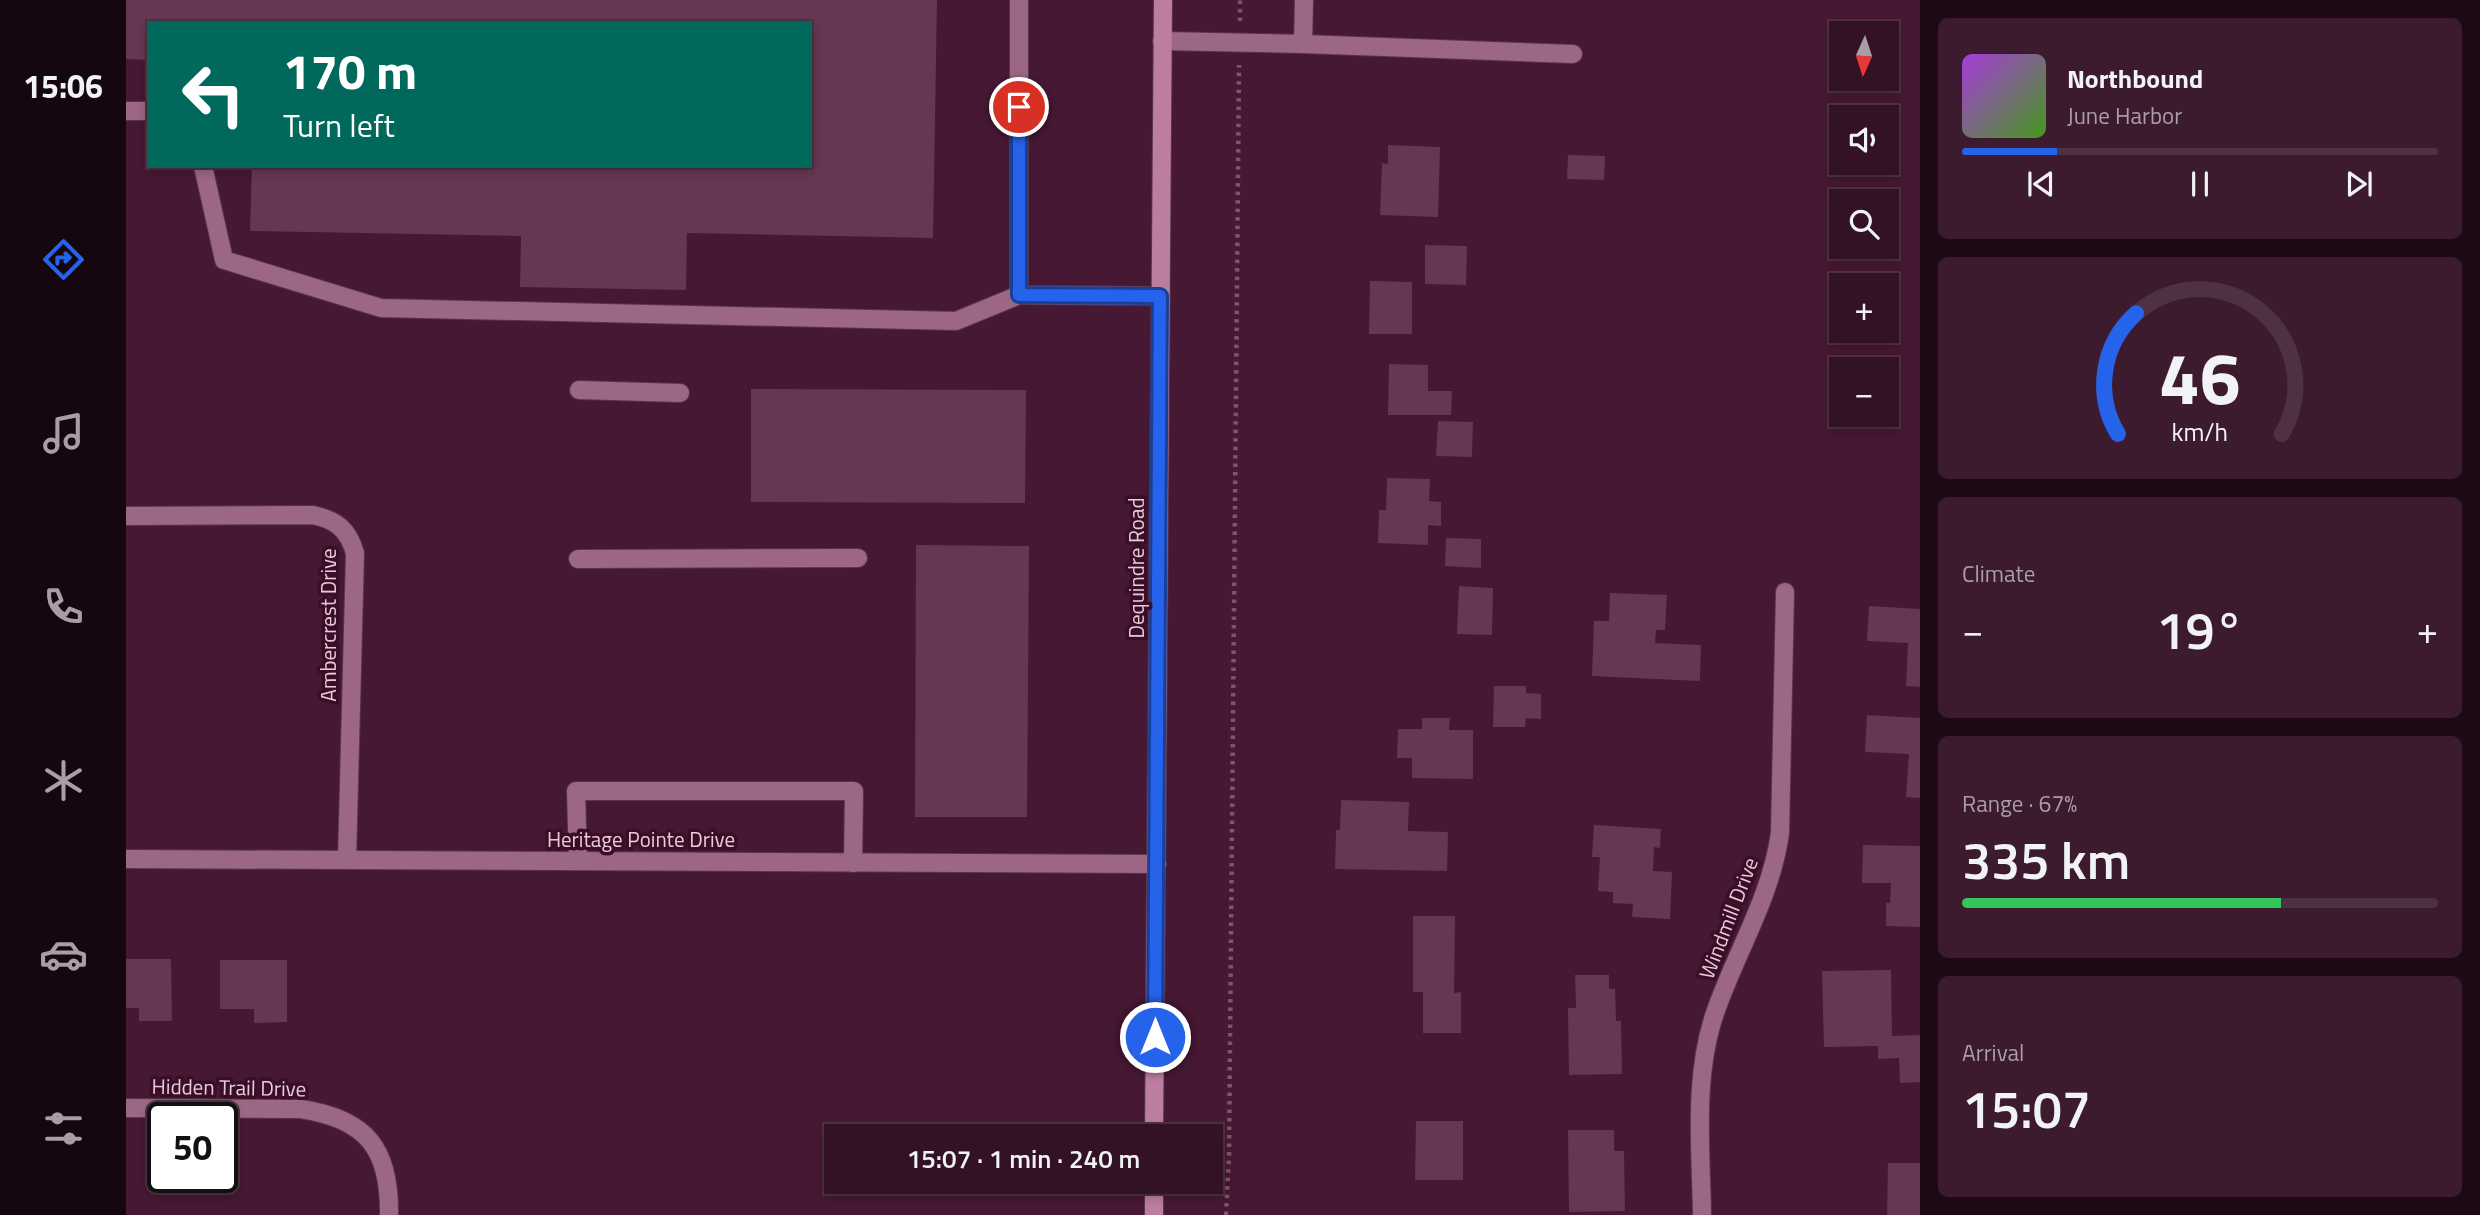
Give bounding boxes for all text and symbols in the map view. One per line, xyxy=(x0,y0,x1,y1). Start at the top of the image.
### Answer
north arrow xyxy=(1829,21,1899,91)
map controls xyxy=(1829,21,1899,427)
text: 170 m xyxy=(283,33,417,108)
icon: left xyxy=(168,49,259,140)
text: Northbound xyxy=(2067,59,2203,98)
text: 15:06 xyxy=(23,62,103,110)
pin xyxy=(989,77,1049,137)
icon: arrive xyxy=(1000,88,1038,126)
text: June Harbor xyxy=(2067,98,2182,133)
text: Turn left xyxy=(283,101,395,149)
button: sound xyxy=(1829,105,1899,175)
icon: previous xyxy=(2022,165,2060,203)
icon: pause xyxy=(2181,165,2219,203)
icon: next xyxy=(2340,165,2378,203)
button: search xyxy=(1829,189,1899,259)
icon: directions xyxy=(39,235,88,284)
button: + xyxy=(1829,273,1899,343)
text: 46 xyxy=(2159,323,2241,433)
button: − xyxy=(1829,357,1899,427)
icon: music xyxy=(39,409,88,458)
text: km/h xyxy=(2172,413,2228,451)
street label: Dequindre Road xyxy=(1120,497,1152,639)
street label: Ambercrest Drive xyxy=(312,548,344,702)
text: Climate xyxy=(1962,556,2035,591)
icon: phone xyxy=(39,582,88,631)
text: 19° xyxy=(2156,590,2244,669)
text: − xyxy=(1962,601,1983,659)
text: + xyxy=(2417,601,2438,659)
icon: climate xyxy=(39,756,88,805)
text: Range · 67% xyxy=(1962,786,2077,821)
text: 335 km xyxy=(1962,820,2130,899)
street label: Heritage Pointe Drive xyxy=(547,823,735,855)
street label: Windmill Drive xyxy=(1690,853,1766,983)
icon: car xyxy=(39,930,88,979)
position arrow xyxy=(1118,1000,1192,1074)
text: Arrival xyxy=(1962,1035,2024,1070)
text: 15:07 xyxy=(1962,1069,2091,1148)
street label: Hidden Trail Drive xyxy=(151,1070,307,1104)
speed limit sign: 50 xyxy=(147,1102,238,1193)
icon: filters xyxy=(39,1104,88,1153)
text: 15:07 · 1 min · 240 m xyxy=(907,1139,1140,1178)

